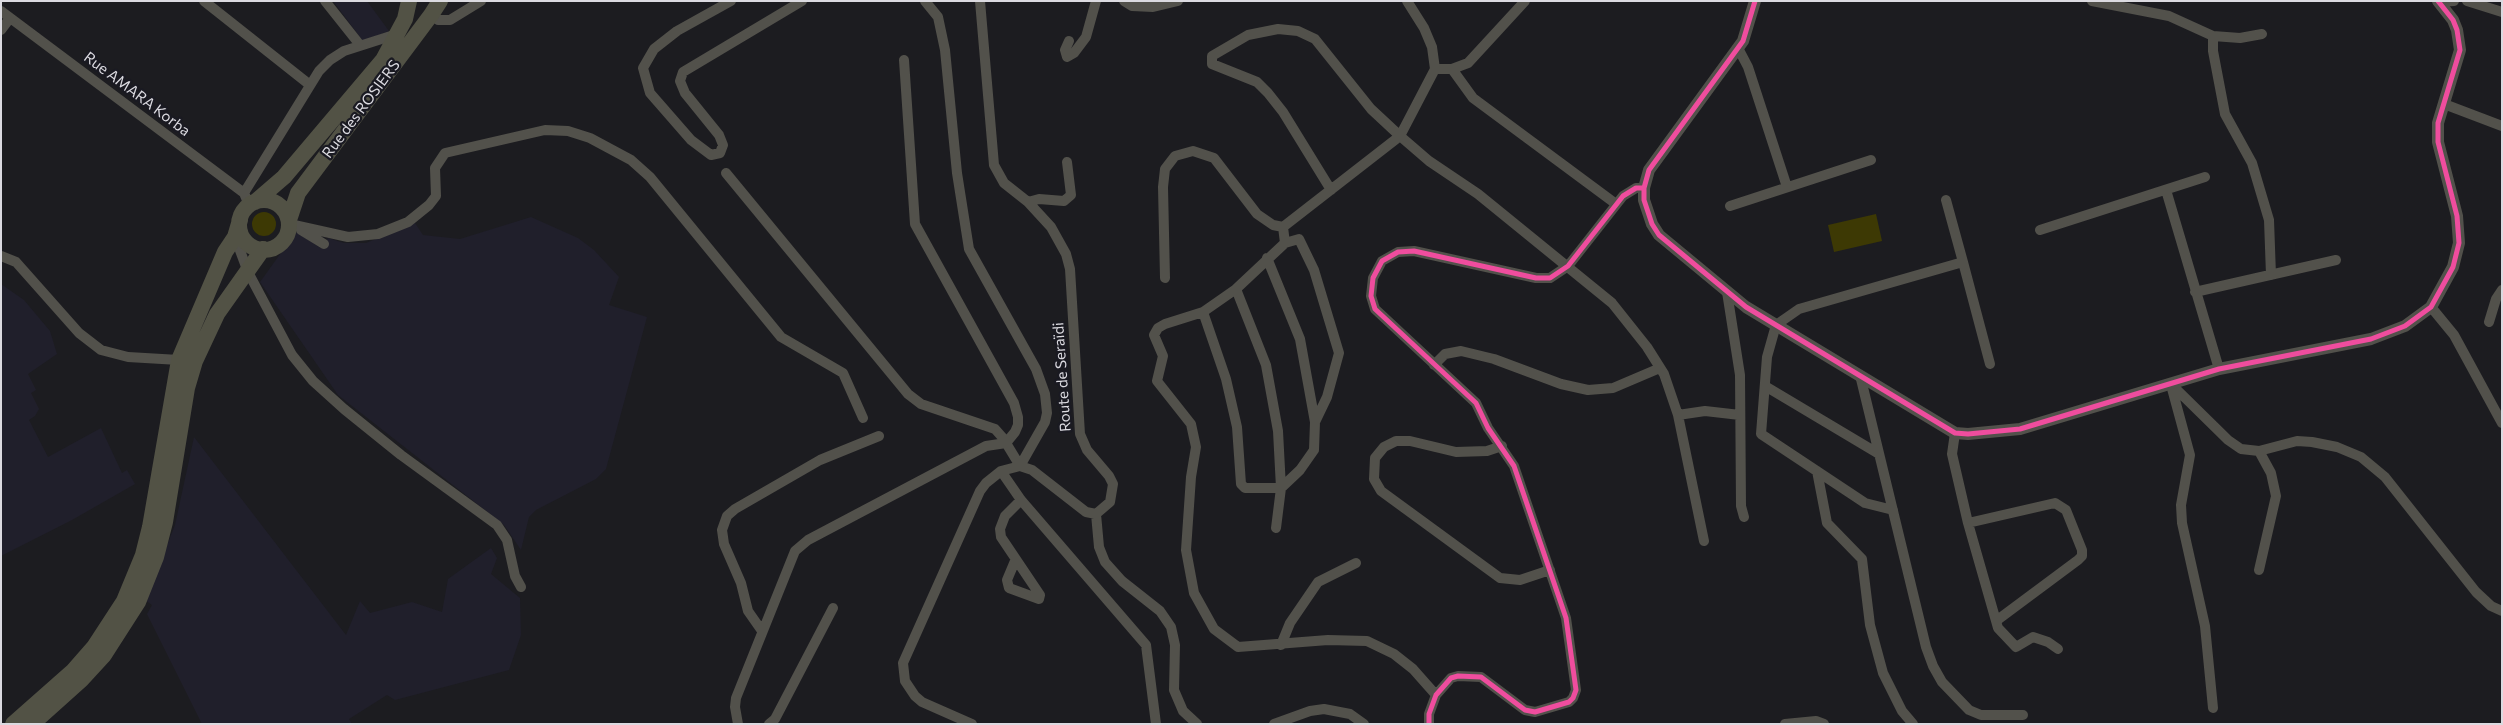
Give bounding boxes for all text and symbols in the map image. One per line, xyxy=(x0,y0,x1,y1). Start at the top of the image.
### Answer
street label: Rue AMARA Korba xyxy=(80,48,194,140)
street label: Rue des ROSIERS xyxy=(318,56,404,162)
street label: Route de Seraïdi xyxy=(1049,322,1075,432)

